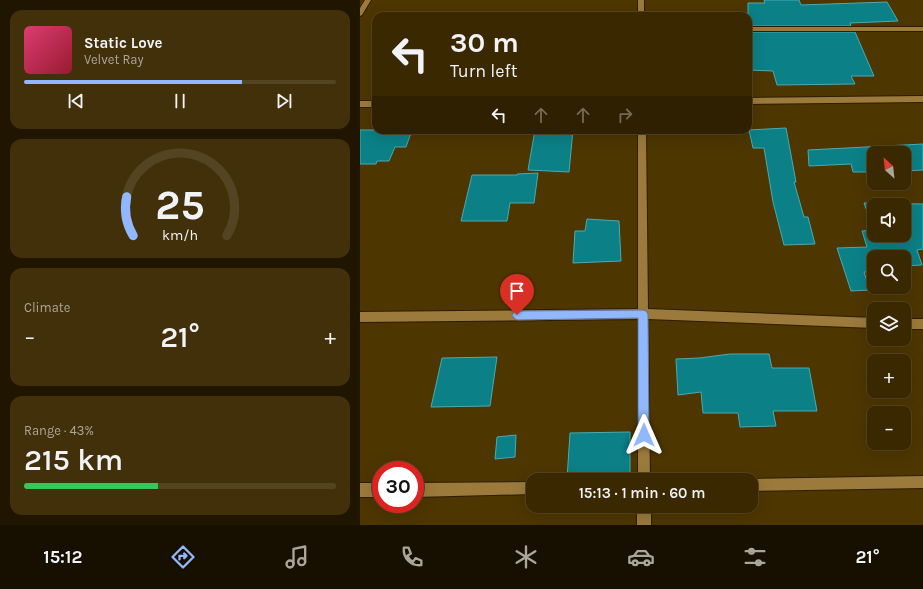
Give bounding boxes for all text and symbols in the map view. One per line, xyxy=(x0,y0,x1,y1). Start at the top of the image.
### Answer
text: 30 m xyxy=(450,26,519,59)
icon: left xyxy=(384,28,436,80)
text: Static Love xyxy=(84,34,162,52)
text: Velvet Ray xyxy=(84,52,144,67)
text: Turn left xyxy=(450,60,518,82)
icon: previous xyxy=(65,90,87,112)
icon: pause xyxy=(169,90,191,112)
icon: next xyxy=(273,90,295,112)
icon: left xyxy=(488,104,510,126)
icon: ahead xyxy=(530,104,552,126)
icon: ahead xyxy=(572,104,594,126)
icon: right xyxy=(614,104,636,126)
north arrow xyxy=(867,146,911,190)
map controls xyxy=(867,146,911,450)
text: 25 xyxy=(155,181,205,229)
button: sound xyxy=(867,198,911,242)
text: km/h xyxy=(162,227,198,244)
button: search xyxy=(867,250,911,294)
pin xyxy=(500,274,534,315)
icon: arrive xyxy=(506,280,528,302)
text: Climate xyxy=(24,300,70,315)
button: layers xyxy=(867,302,911,346)
text: 21° xyxy=(160,319,200,355)
text: − xyxy=(24,324,36,350)
text: + xyxy=(324,324,336,350)
button: + xyxy=(867,354,911,398)
button: − xyxy=(867,406,911,450)
position arrow xyxy=(623,414,665,456)
text: Range · 43% xyxy=(24,423,94,438)
text: 215 km xyxy=(24,442,123,478)
speed limit sign: 30 xyxy=(372,461,424,513)
text: 15:13 · 1 min · 60 m xyxy=(579,484,705,502)
icon: directions xyxy=(169,543,197,571)
icon: music xyxy=(283,543,311,571)
icon: phone xyxy=(398,543,426,571)
icon: climate xyxy=(512,543,540,571)
icon: car xyxy=(627,543,655,571)
icon: filters xyxy=(741,543,769,571)
text: 15:12 xyxy=(43,546,82,568)
text: 21° xyxy=(855,546,880,568)

